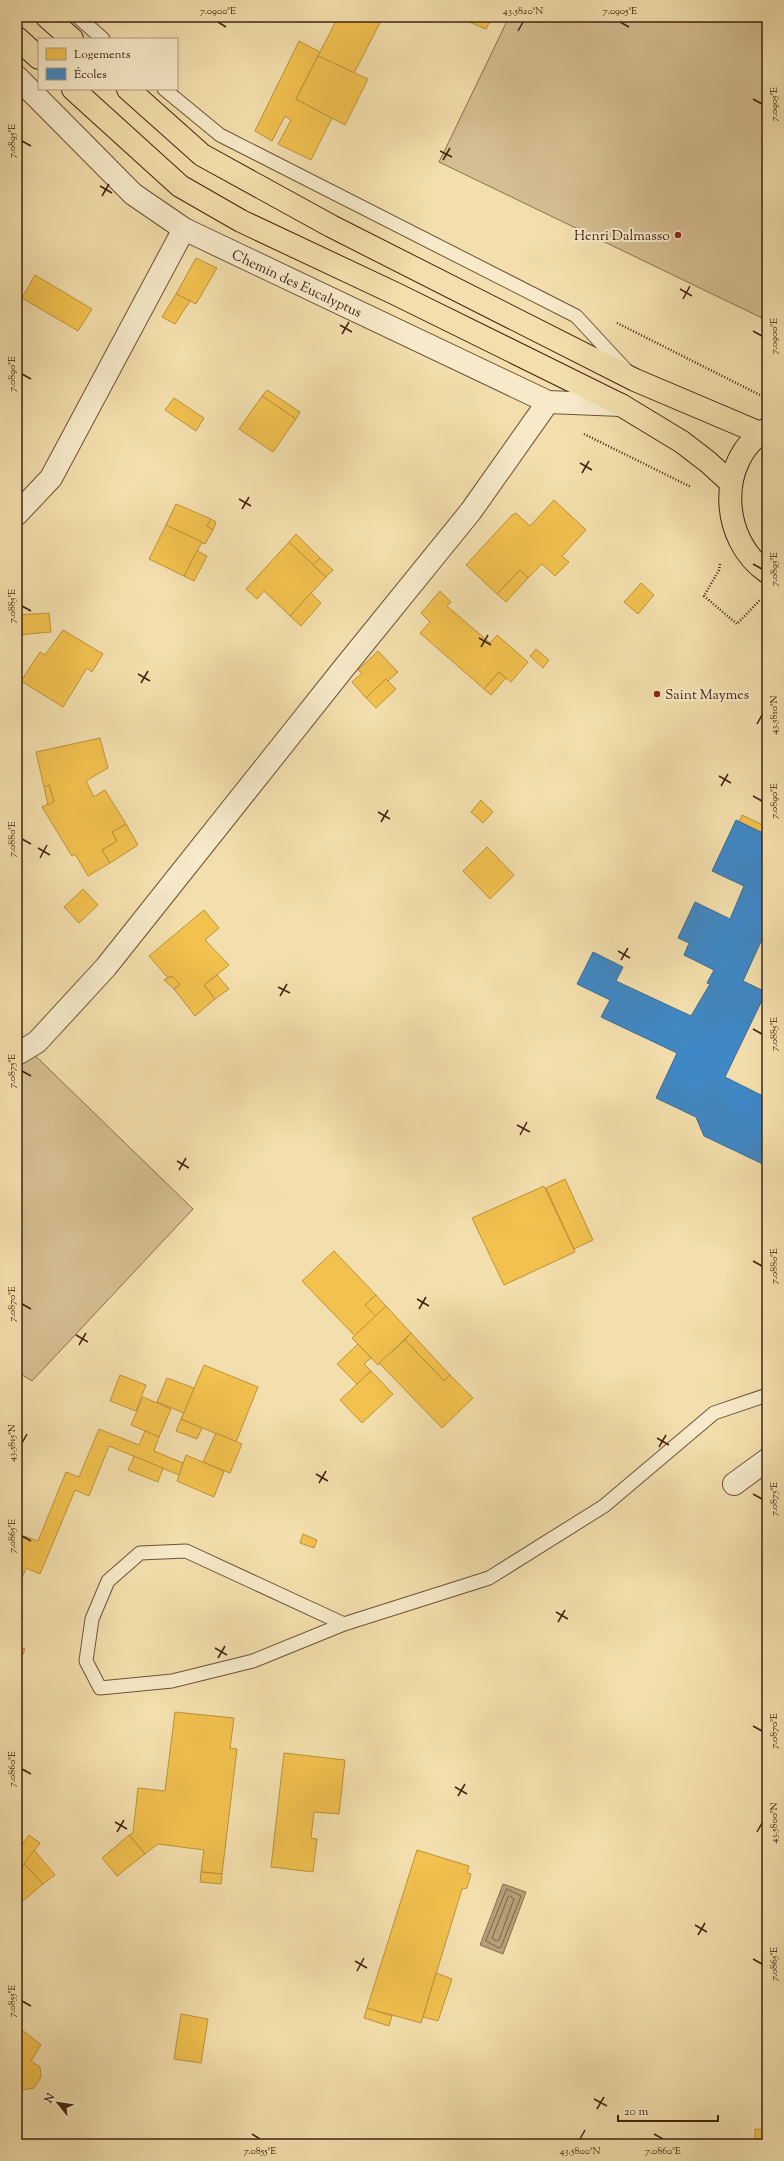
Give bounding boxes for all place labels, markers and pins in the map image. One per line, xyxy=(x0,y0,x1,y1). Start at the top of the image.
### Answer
place label: Henri Dalmasso xyxy=(574,227,670,247)
marker: Henri Dalmasso xyxy=(673,230,683,240)
place label: Saint Maymes xyxy=(665,686,749,706)
marker: Saint Maymes xyxy=(652,689,662,699)

